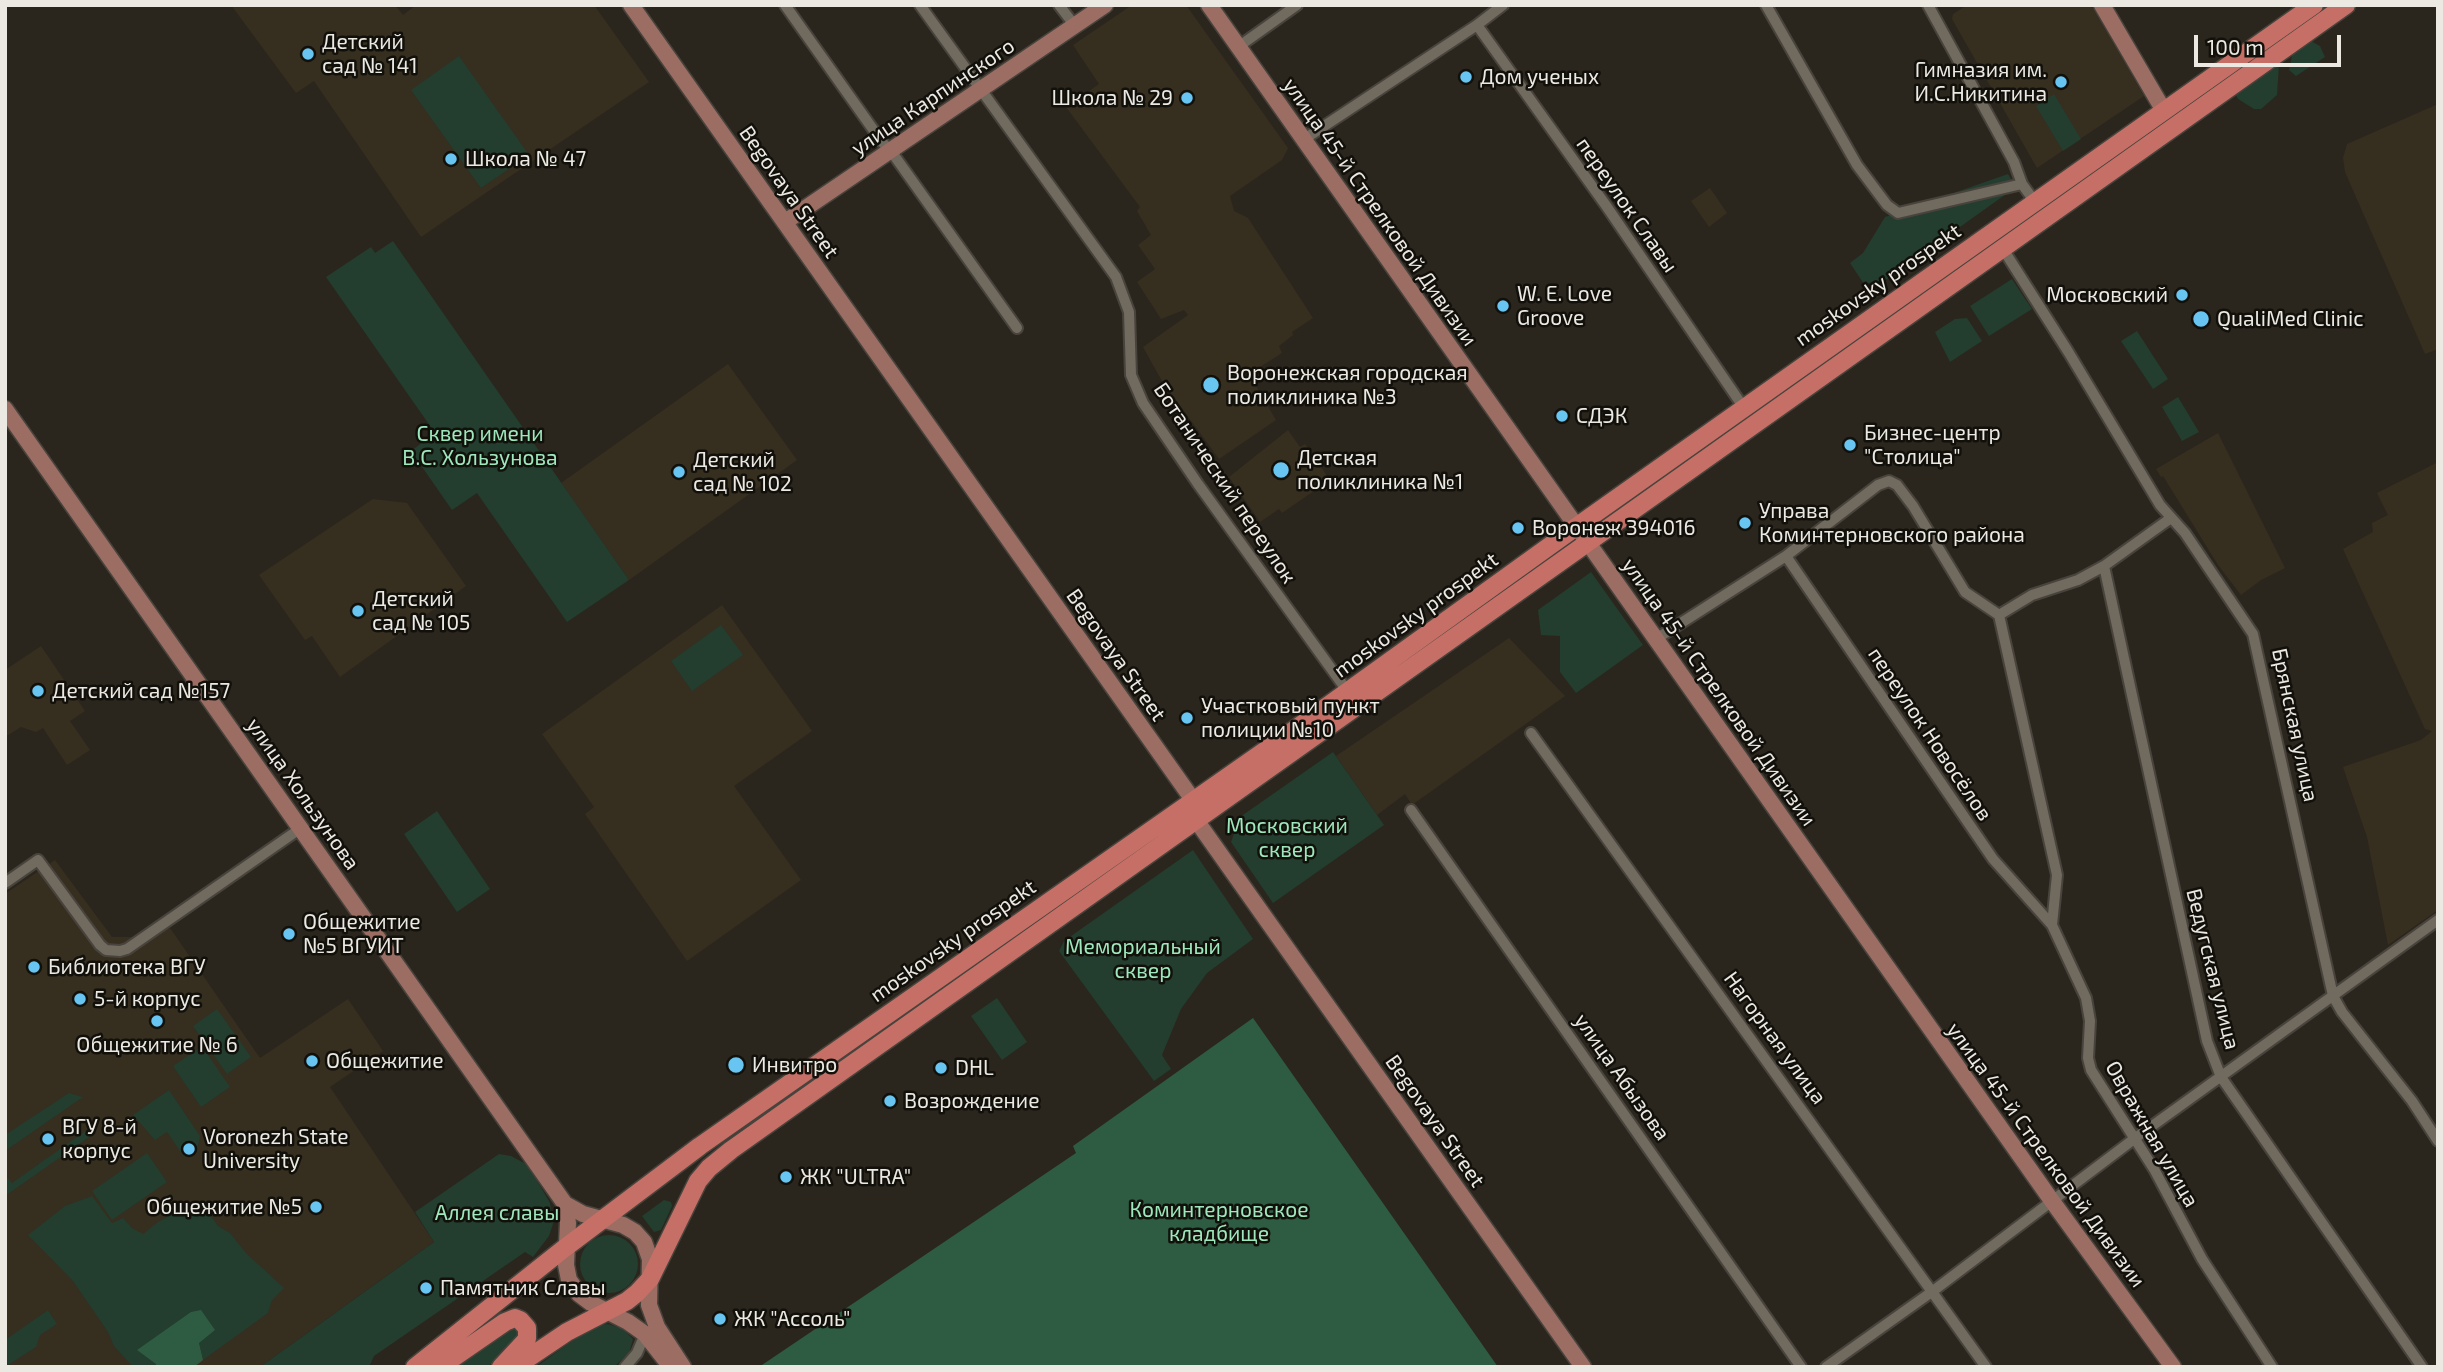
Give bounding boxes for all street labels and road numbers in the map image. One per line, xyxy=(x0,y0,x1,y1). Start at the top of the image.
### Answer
street label: улица Карпинского xyxy=(847,33,1019,161)
street label: улица 45-й Стрелковой Дивизии xyxy=(1278,73,1482,351)
street label: Begovaya Street xyxy=(734,121,844,263)
street label: переулок Славы xyxy=(1571,133,1683,277)
street label: moskovsky prospekt xyxy=(1790,218,1966,352)
street label: Ботанический переулок xyxy=(1148,378,1302,588)
street label: moskovsky prospekt xyxy=(1329,547,1503,683)
street label: улица 45-й Стрелковой Дивизии xyxy=(1617,553,1821,831)
street label: Begovaya Street xyxy=(1061,584,1171,726)
street label: переулок Новосёлов xyxy=(1863,643,1997,825)
street label: Брянская улица xyxy=(2266,646,2324,804)
street label: улица Хользунова xyxy=(241,713,365,875)
street label: moskovsky prospekt xyxy=(865,874,1041,1008)
street label: Ведугская улица xyxy=(2181,886,2245,1052)
street label: Нагорная улица xyxy=(1718,967,1832,1109)
street label: улица Абызова xyxy=(1569,1009,1675,1145)
street label: улица 45-й Стрелковой Дивизии xyxy=(1941,1018,2151,1292)
street label: Begovaya Street xyxy=(1380,1050,1490,1192)
street label: Овражная улица xyxy=(2100,1056,2204,1212)

